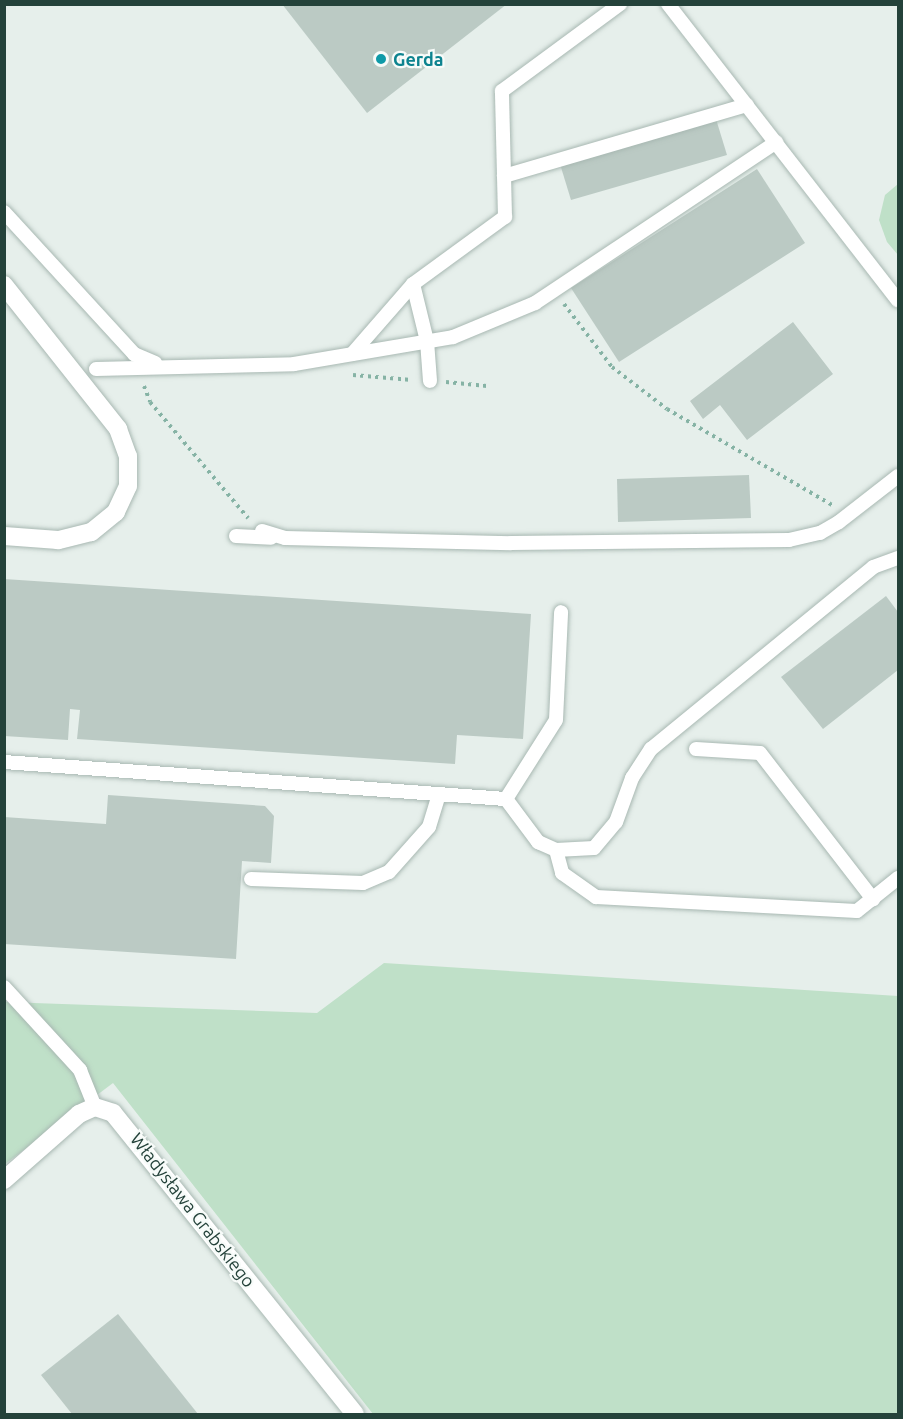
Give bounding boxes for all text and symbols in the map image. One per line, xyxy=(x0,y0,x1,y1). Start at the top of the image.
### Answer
place label: Gerda xyxy=(393,48,444,70)
marker: Gerda xyxy=(374,52,388,66)
street label: Władysława Grabskiego xyxy=(126,1129,260,1291)

